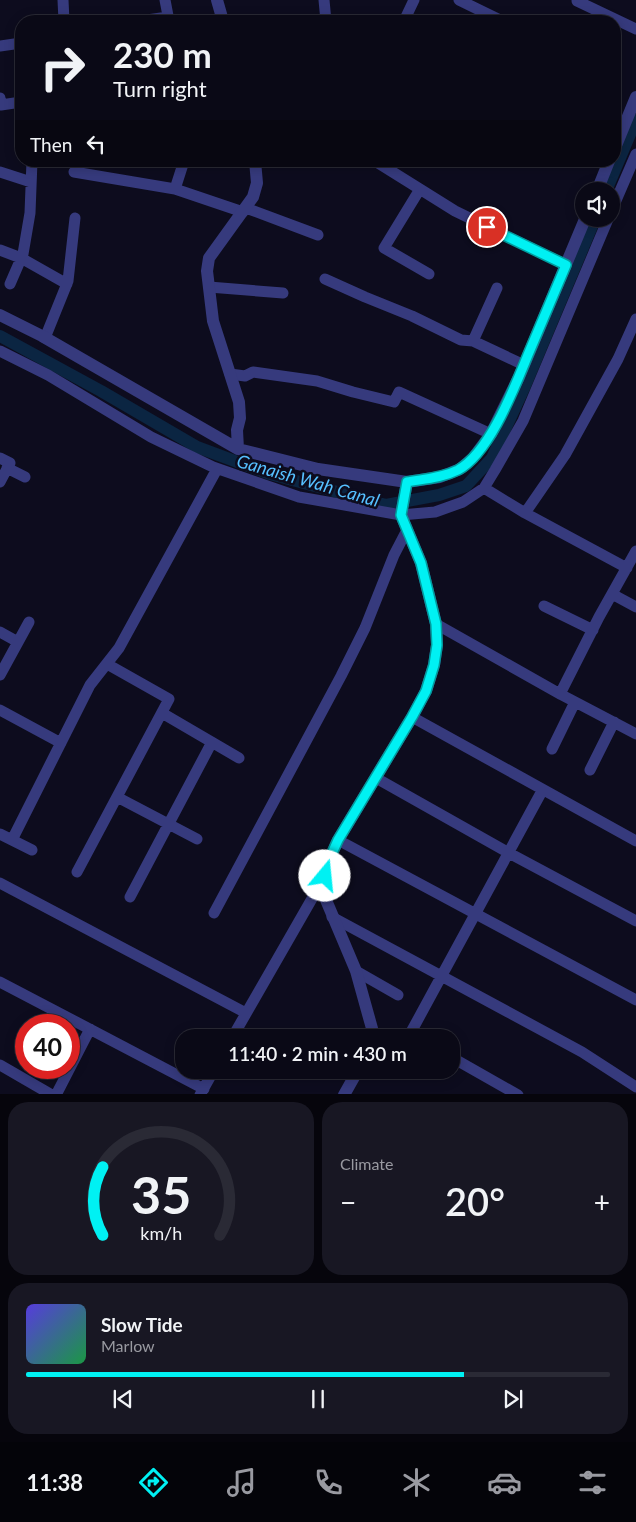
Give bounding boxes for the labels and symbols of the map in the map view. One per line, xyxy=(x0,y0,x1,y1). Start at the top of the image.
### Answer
pin xyxy=(466,206,508,248)
water label: Ganaish Wah Canal xyxy=(234,449,382,511)
position arrow xyxy=(298,849,350,901)
speed limit sign: 40 xyxy=(15,1014,80,1079)

